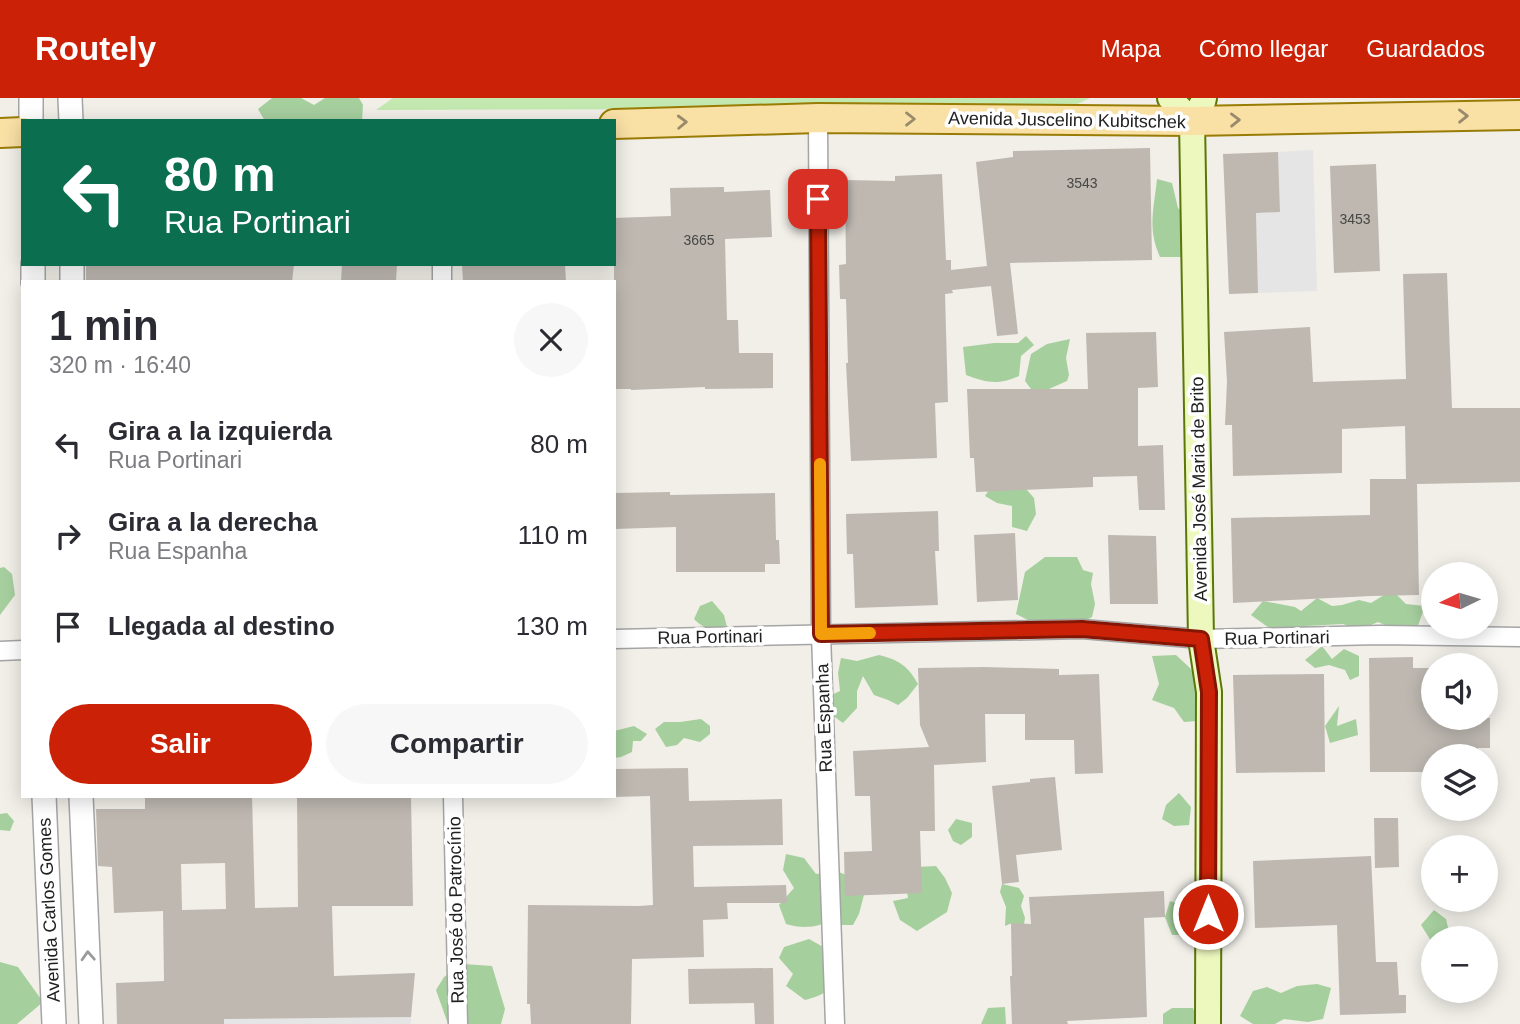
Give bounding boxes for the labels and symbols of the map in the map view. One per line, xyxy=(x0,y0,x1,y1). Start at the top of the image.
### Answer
street label: Avenida Juscelino Kubitschek xyxy=(948,108,1187,132)
one-way arrow xyxy=(1458,108,1469,124)
one-way arrow xyxy=(905,111,916,126)
one-way arrow xyxy=(1231,112,1241,128)
one-way arrow xyxy=(677,114,688,129)
pin xyxy=(788,169,848,229)
house number: 3543 xyxy=(1066,175,1098,191)
house number: 3453 xyxy=(1339,211,1371,227)
house number: 3665 xyxy=(683,232,715,248)
street label: Avenida José Maria de Brito xyxy=(1187,376,1211,602)
north arrow xyxy=(1421,562,1498,639)
street label: Rua Portinari xyxy=(657,626,763,648)
street label: Rua Portinari xyxy=(1224,627,1330,649)
street label: Rua Espanha xyxy=(812,662,836,773)
street label: Rua José do Patrocínio xyxy=(444,816,468,1004)
street label: Avenida Carlos Gomes xyxy=(34,817,64,1003)
position arrow xyxy=(1171,877,1245,951)
one-way arrow xyxy=(80,950,95,961)

